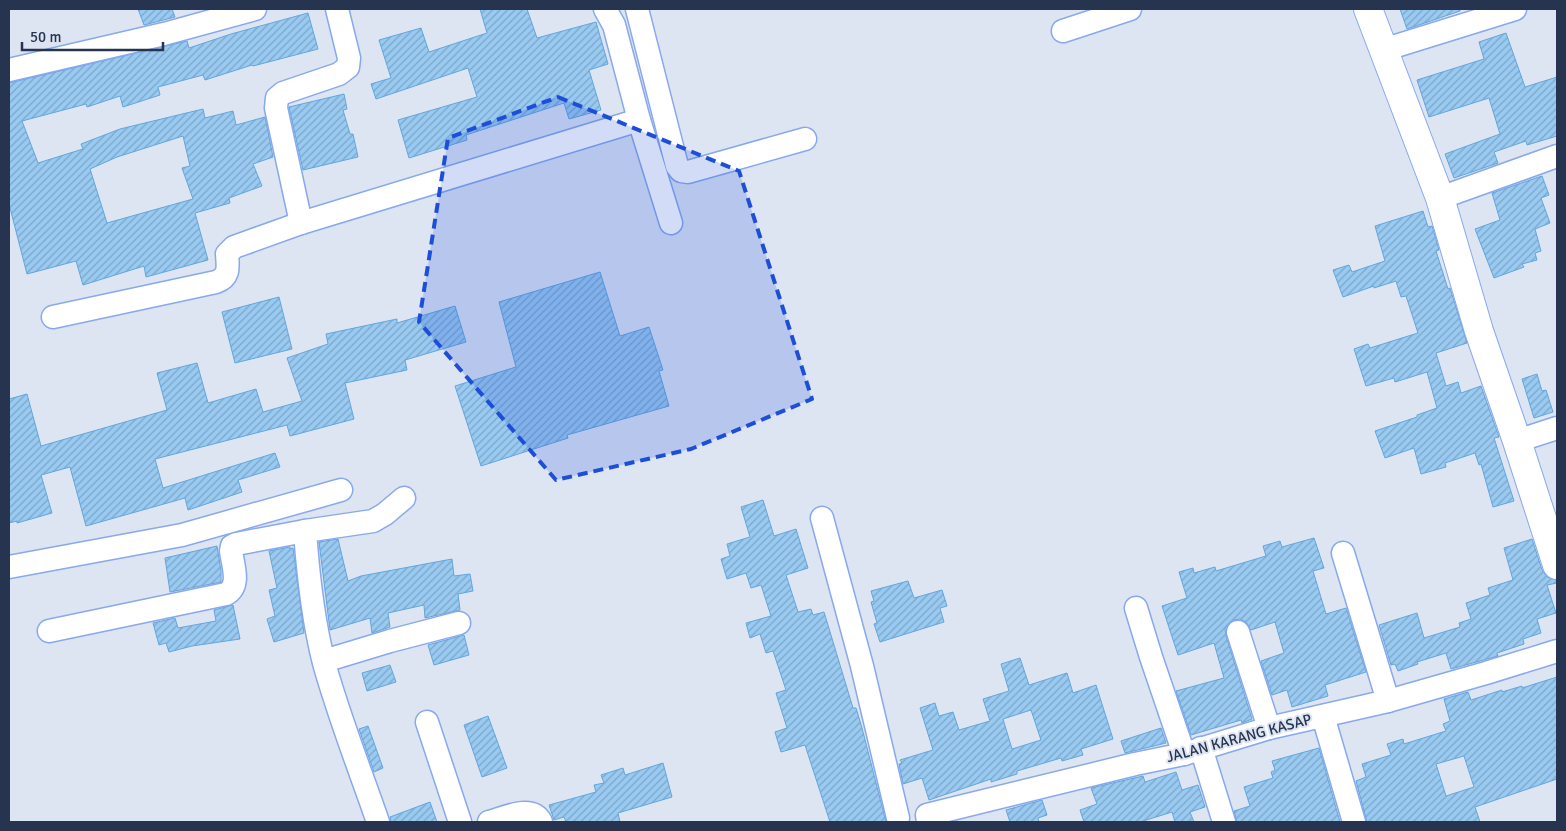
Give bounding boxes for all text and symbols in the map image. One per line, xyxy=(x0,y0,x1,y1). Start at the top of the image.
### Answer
scale bar xyxy=(22,20,164,52)
text: 50 m xyxy=(30,28,61,46)
street label: JALAN KARANG KASAP xyxy=(1164,710,1314,766)

